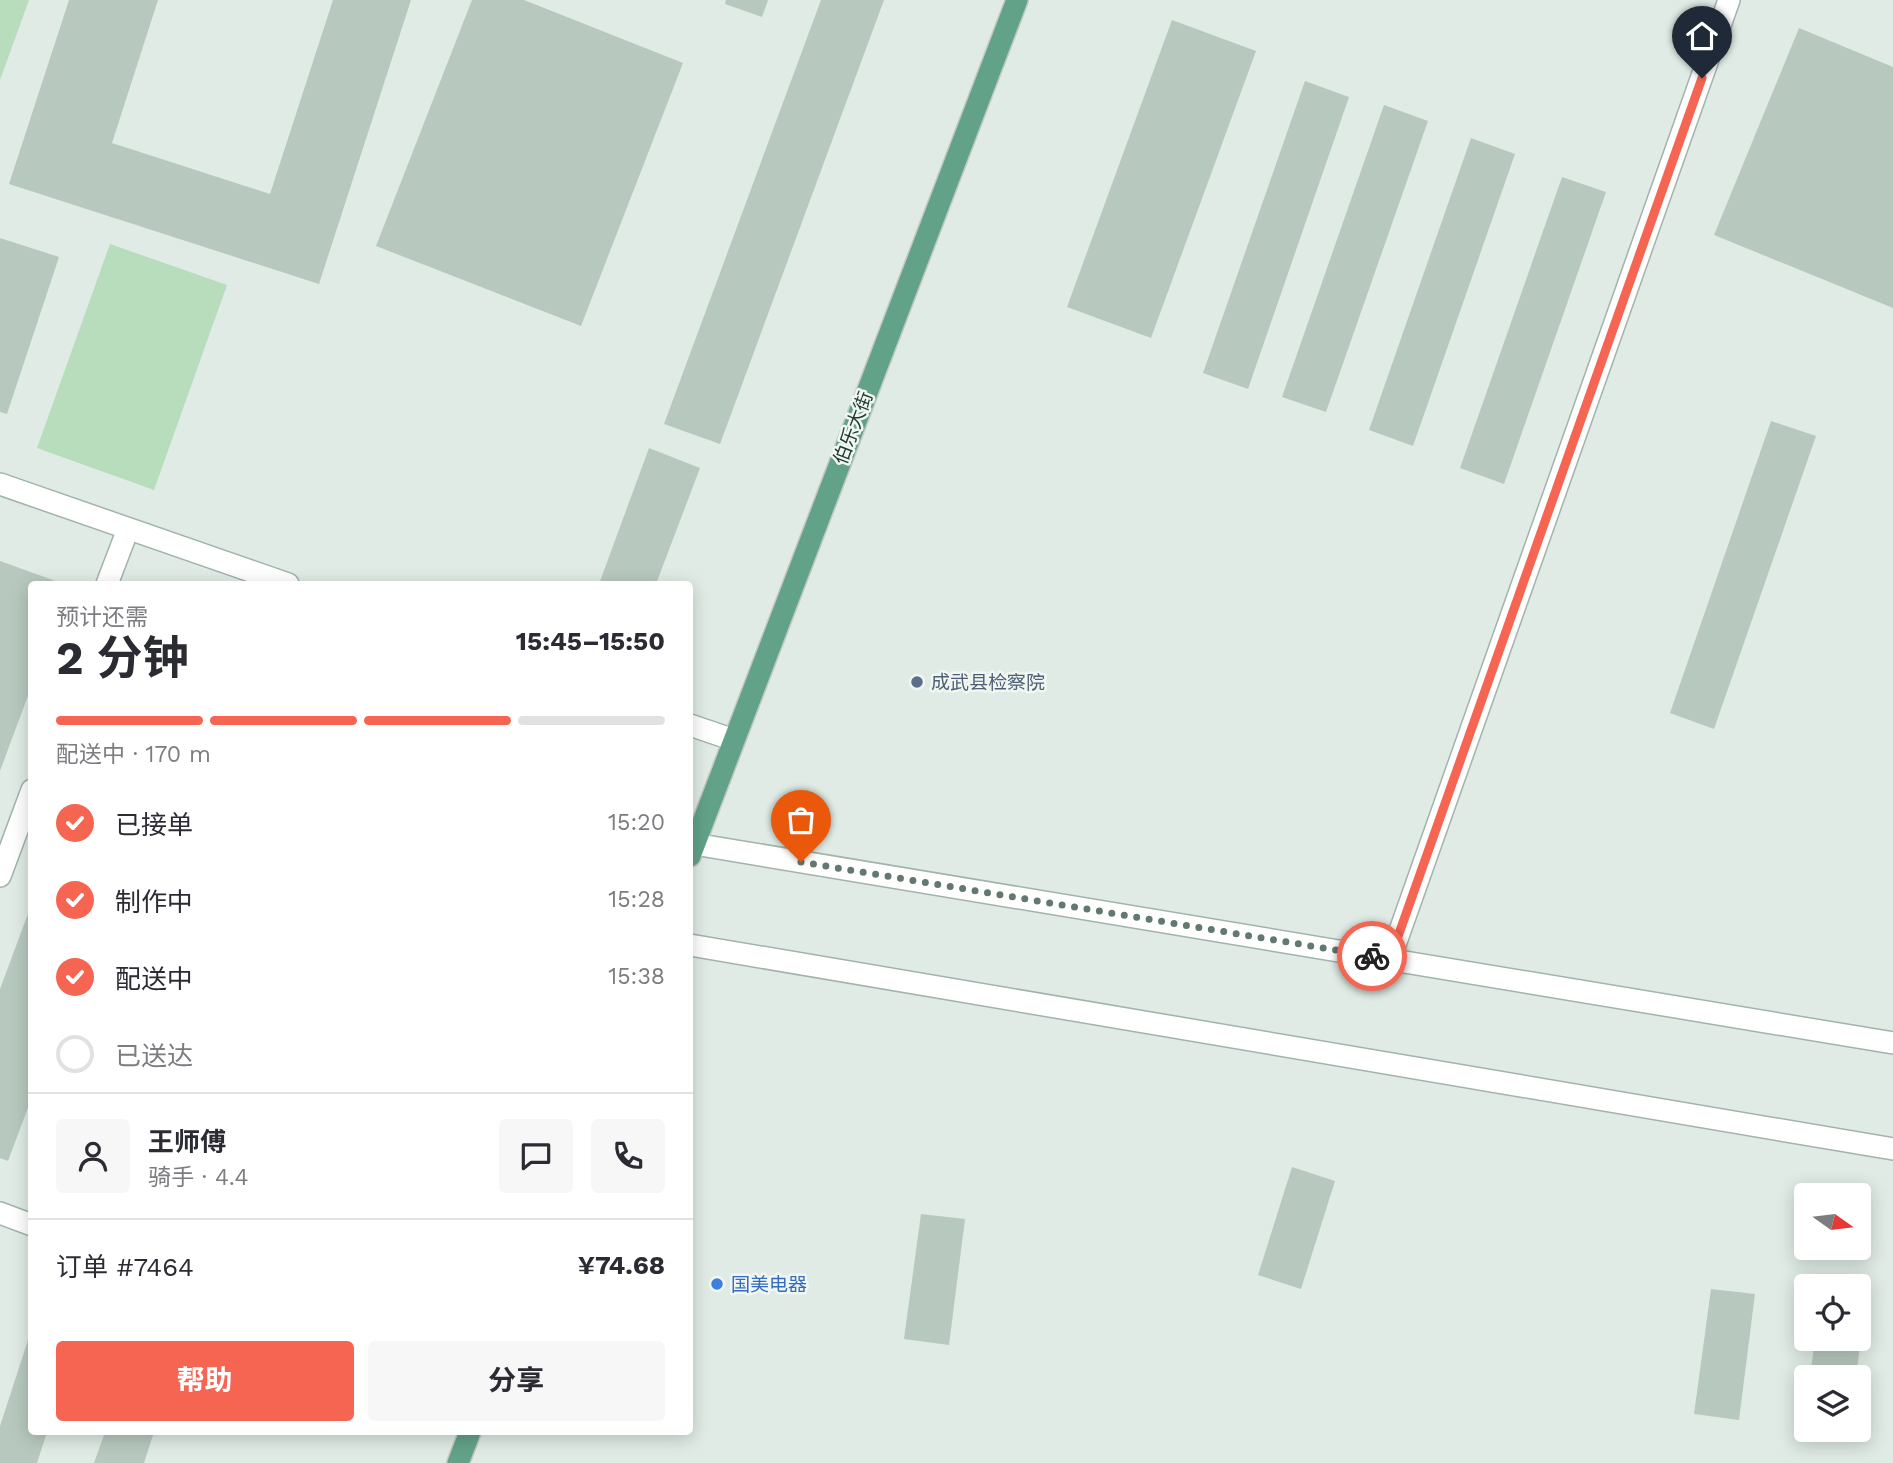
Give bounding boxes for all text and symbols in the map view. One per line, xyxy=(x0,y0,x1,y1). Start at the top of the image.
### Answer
pin xyxy=(1672,6,1732,78)
icon: home xyxy=(1683,17,1721,55)
street label: 伯乐大街 xyxy=(829,388,877,468)
text: 预计还需 xyxy=(56,604,148,631)
text: 15:45–15:50 xyxy=(516,626,665,656)
text: 2 分钟 xyxy=(56,631,189,685)
place label: 成武县检察院 xyxy=(931,671,1045,694)
marker: 成武县检察院 xyxy=(909,674,925,690)
text: 配送中 · 170 m xyxy=(56,741,211,768)
pin xyxy=(771,790,831,862)
icon: bag xyxy=(782,801,820,839)
icon: check xyxy=(56,804,94,842)
text: 15:20 xyxy=(608,809,665,836)
text: 已接单 xyxy=(115,810,193,840)
icon: check xyxy=(56,881,94,919)
text: 15:28 xyxy=(608,886,665,913)
text: 制作中 xyxy=(115,887,193,917)
courier xyxy=(1337,921,1407,991)
icon: bike xyxy=(1353,937,1391,975)
icon: check xyxy=(56,958,94,996)
text: 15:38 xyxy=(608,963,665,990)
text: 配送中 xyxy=(115,964,193,994)
text: 已送达 xyxy=(115,1041,193,1071)
button: person xyxy=(56,1119,130,1193)
button: chat xyxy=(499,1119,573,1193)
button: phone xyxy=(591,1119,665,1193)
text: 王师傅 xyxy=(148,1127,226,1157)
text: 骑手 · 4.4 xyxy=(148,1164,249,1191)
north arrow xyxy=(1794,1183,1871,1260)
map controls xyxy=(1794,1183,1871,1442)
text: ¥74.68 xyxy=(578,1250,665,1280)
text: 订单 #7464 xyxy=(56,1252,194,1282)
place label: 国美电器 xyxy=(731,1273,807,1296)
button: locate xyxy=(1794,1274,1871,1351)
marker: 国美电器 xyxy=(709,1276,725,1292)
button: 帮助 xyxy=(56,1341,354,1421)
button: 分享 xyxy=(368,1341,665,1421)
button: layers xyxy=(1794,1365,1871,1442)

